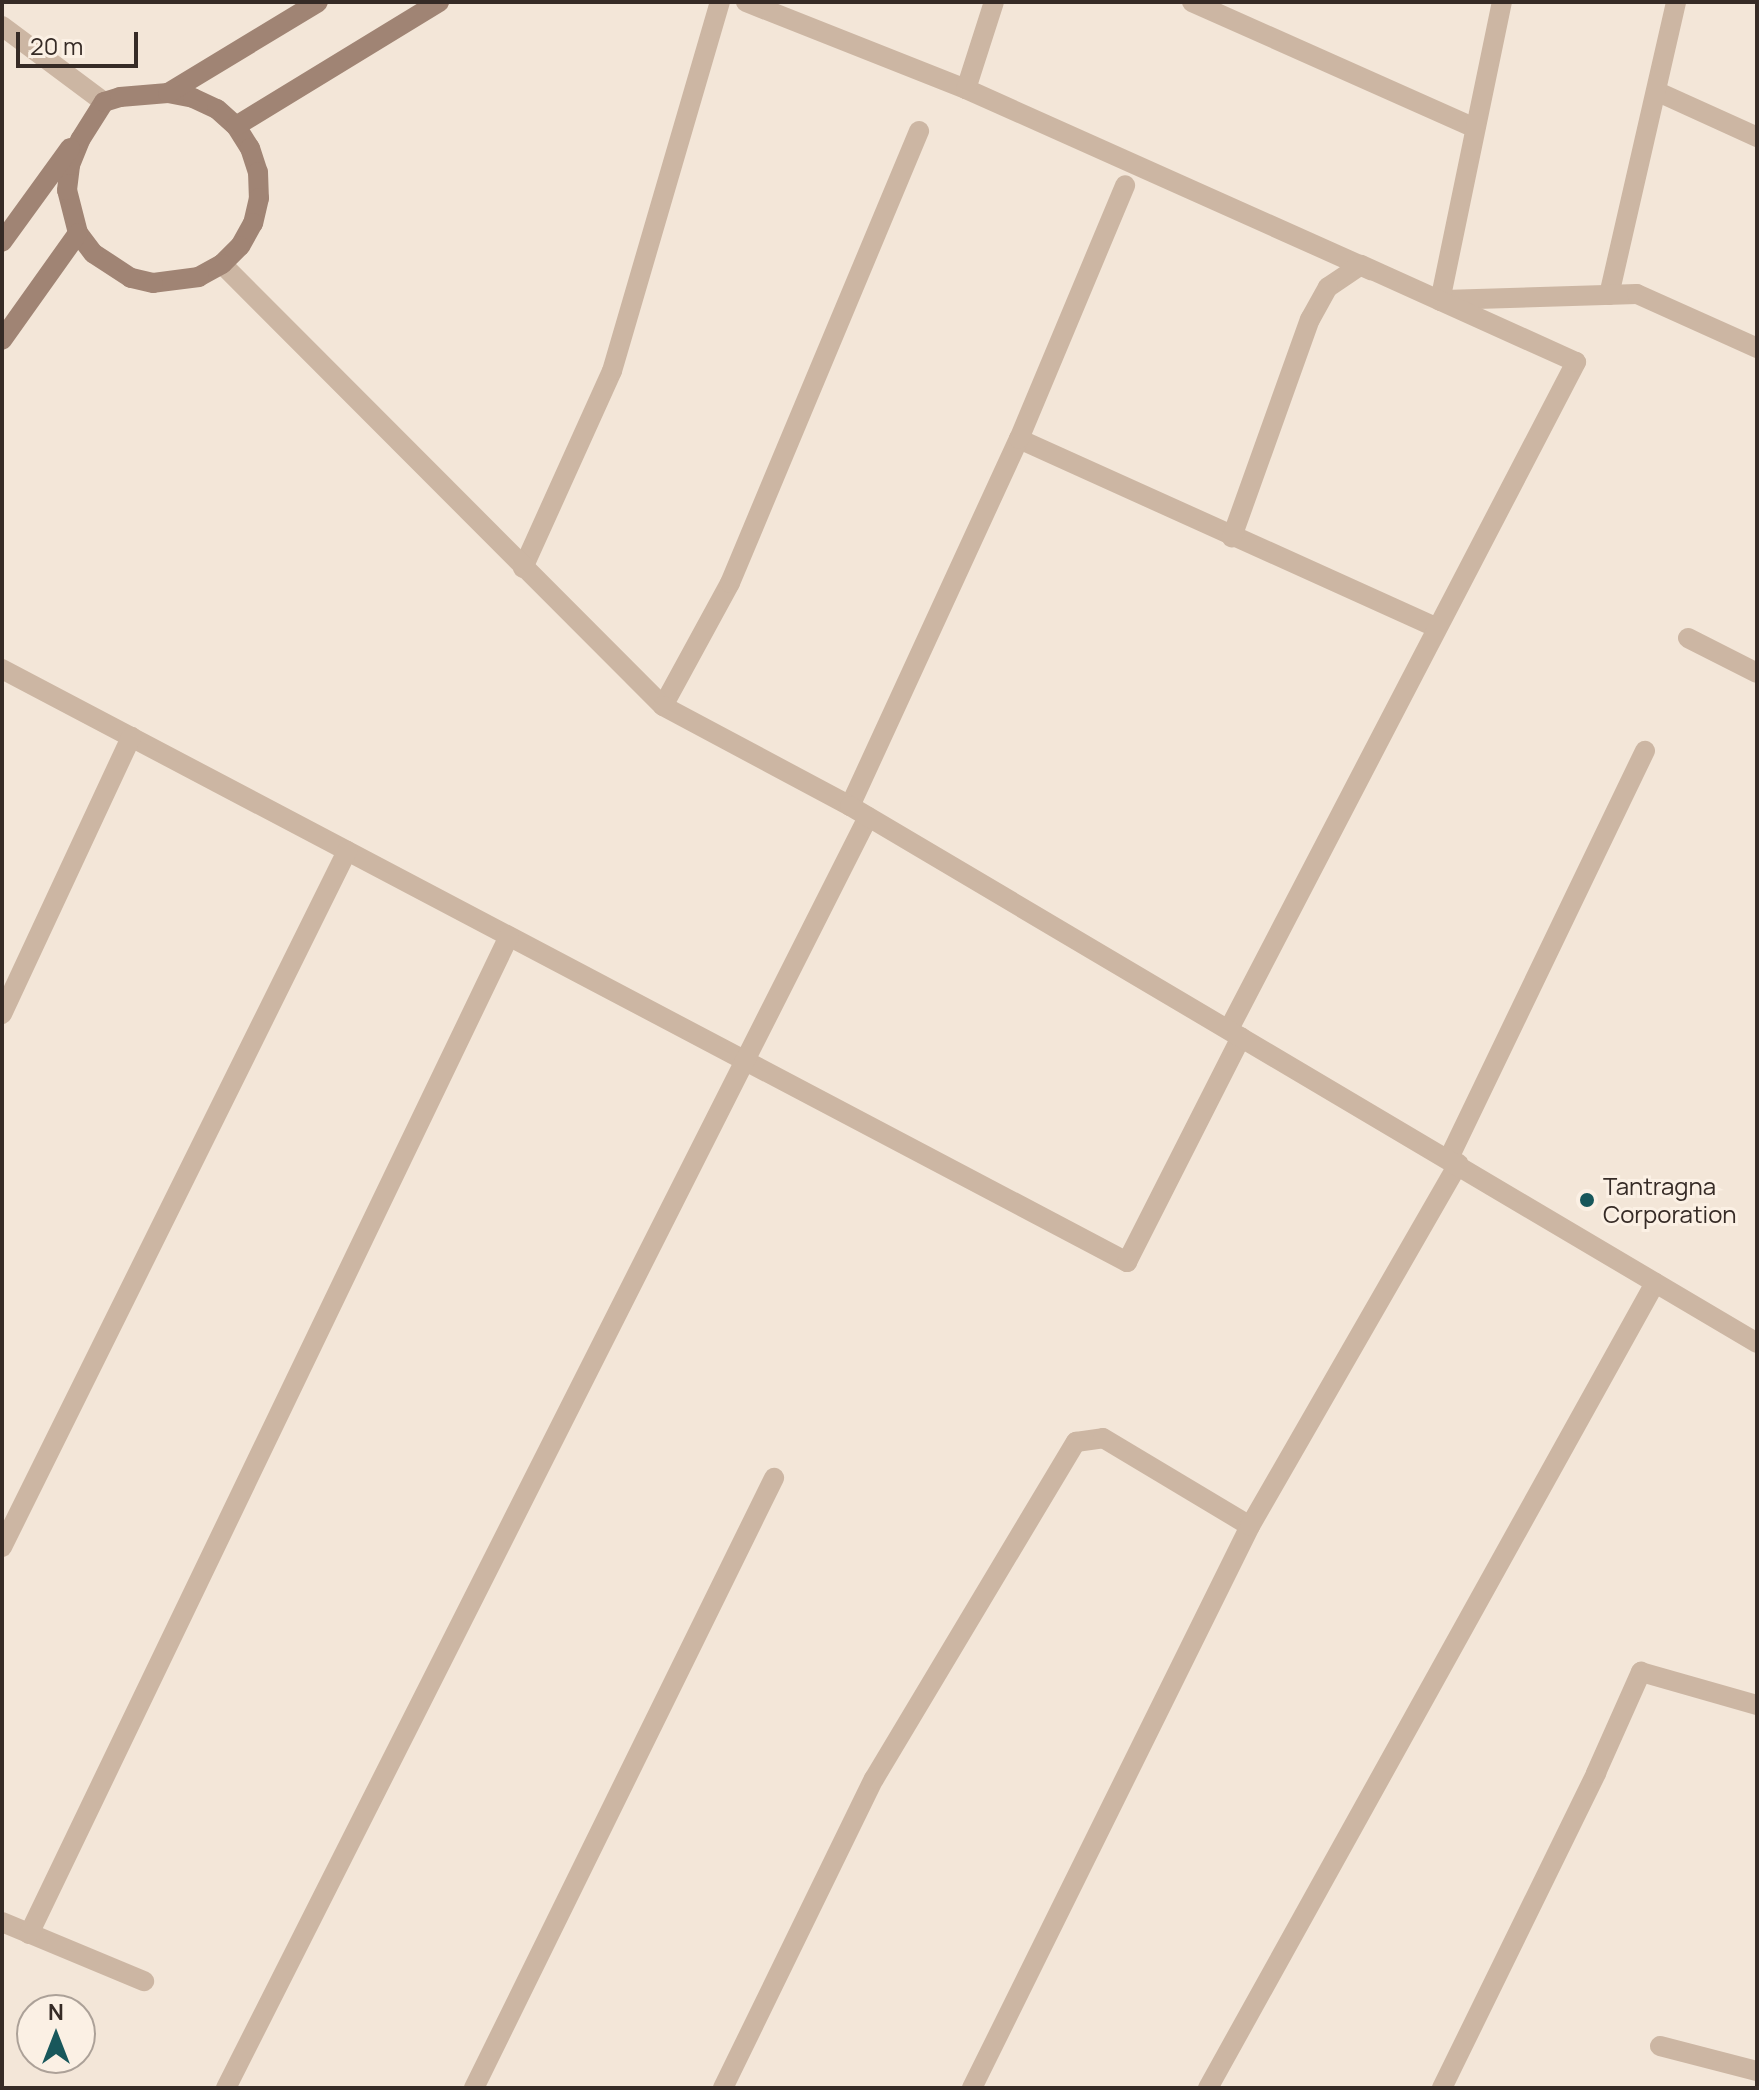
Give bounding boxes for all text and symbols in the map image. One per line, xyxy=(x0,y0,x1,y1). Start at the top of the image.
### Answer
scale bar xyxy=(20,16,142,66)
text: 20 m xyxy=(30,29,83,62)
place label: Tantragna Corporation xyxy=(1603,1172,1737,1228)
marker: Tantragna Corporation xyxy=(1578,1191,1596,1209)
north arrow xyxy=(16,1994,96,2074)
text: N xyxy=(48,1997,64,2027)

